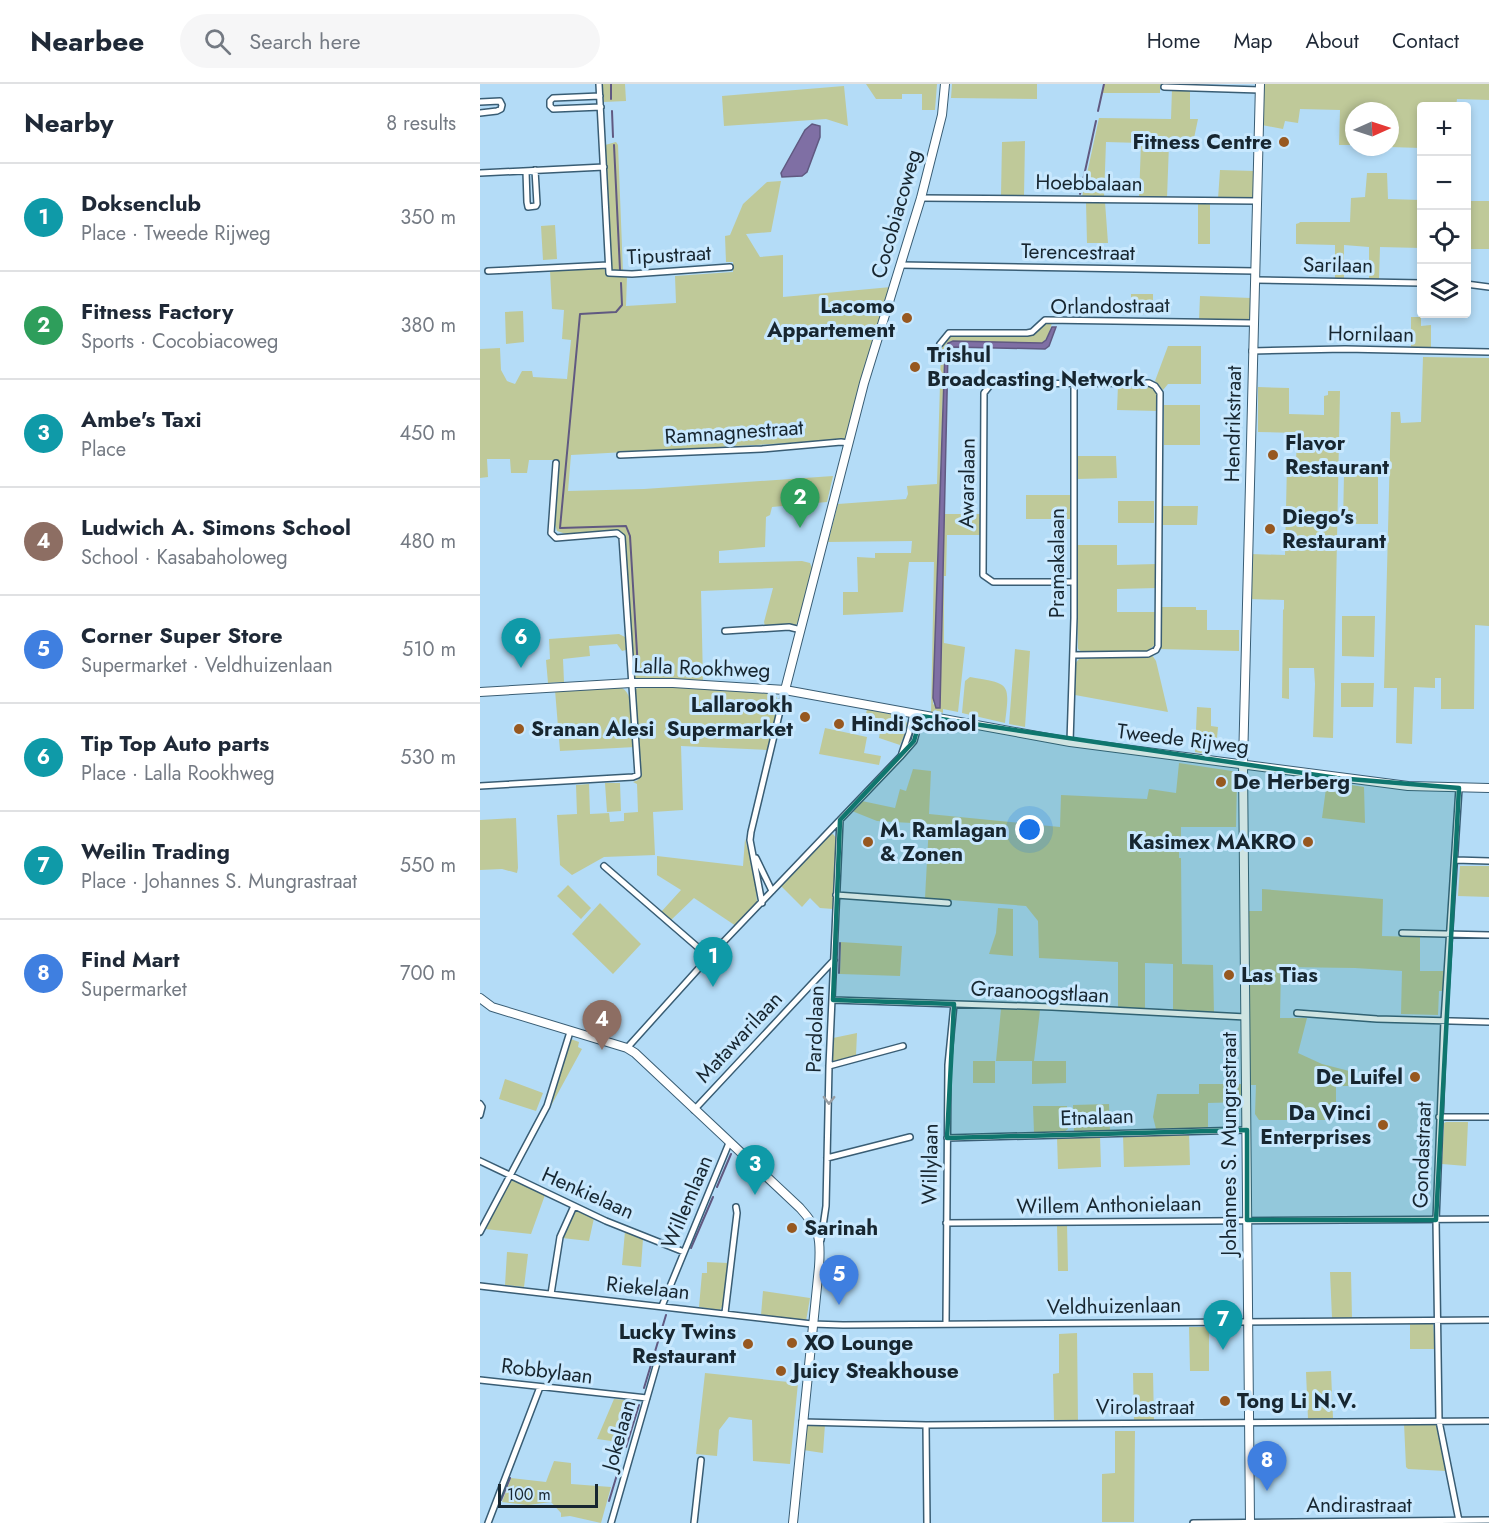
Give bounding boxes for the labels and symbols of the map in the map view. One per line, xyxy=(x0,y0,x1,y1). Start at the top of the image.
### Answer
north arrow xyxy=(1345,102,1399,156)
place label: Fitness Centre xyxy=(1132,127,1272,157)
marker: Fitness Centre xyxy=(1277,135,1291,149)
street label: Cocobiacoweg xyxy=(863,146,929,282)
street label: Hoebbalaan xyxy=(1035,167,1143,199)
street label: Terencestraat xyxy=(1021,236,1135,268)
street label: Tipustraat xyxy=(626,238,712,272)
street label: Sarilaan xyxy=(1303,249,1373,281)
street label: Orlandostraat xyxy=(1050,290,1170,322)
place label: Lacomo Appartement xyxy=(766,291,895,345)
marker: Lacomo Appartement xyxy=(900,311,914,325)
street label: Hornilaan xyxy=(1328,318,1414,350)
place label: Trishul Broadcasting Network xyxy=(927,340,1145,394)
marker: Trishul Broadcasting Network xyxy=(908,360,922,374)
street label: Hendrikstraat xyxy=(1217,365,1249,483)
street label: Ramnagnestraat xyxy=(664,412,804,452)
place label: Flavor Restaurant xyxy=(1285,428,1389,482)
street label: Awaralaan xyxy=(951,437,983,529)
marker: Flavor Restaurant xyxy=(1266,448,1280,462)
pin: 2 xyxy=(780,478,820,528)
place label: Diego's Restaurant xyxy=(1282,502,1386,556)
street label: Pramakalaan xyxy=(1042,508,1072,618)
marker: Diego's Restaurant xyxy=(1263,522,1277,536)
pin: 6 xyxy=(502,618,540,668)
street label: Lalla Rookhweg xyxy=(633,651,771,685)
place label: Lallarookh Supermarket xyxy=(666,690,793,744)
place label: Hindi School xyxy=(851,709,976,739)
marker: Lallarookh Supermarket xyxy=(798,710,812,724)
place label: Sranan Alesi xyxy=(531,714,654,744)
street label: Tweede Rijweg xyxy=(1115,716,1251,762)
marker: Hindi School xyxy=(832,717,846,731)
marker: Sranan Alesi xyxy=(512,722,526,736)
place label: De Herberg xyxy=(1233,767,1350,797)
marker: De Herberg xyxy=(1214,775,1228,789)
place label: M. Ramlagan & Zonen xyxy=(880,815,1007,869)
your location xyxy=(1015,815,1044,844)
place label: Kasimex MAKRO xyxy=(1129,827,1296,857)
marker: M. Ramlagan & Zonen xyxy=(861,835,875,849)
marker: Kasimex MAKRO xyxy=(1301,835,1315,849)
pin: 1 xyxy=(694,938,732,987)
place label: Las Tias xyxy=(1241,960,1318,990)
marker: Las Tias xyxy=(1222,968,1236,982)
street label: Graanoogstlaan xyxy=(970,973,1110,1011)
street label: Matawarilaan xyxy=(689,985,789,1089)
street label: Pardolaan xyxy=(798,985,832,1073)
pin: 4 xyxy=(582,1000,622,1050)
street label: Johannes S. Mungrastraat xyxy=(1214,1032,1244,1259)
place label: De Luifel xyxy=(1316,1062,1403,1092)
marker: De Luifel xyxy=(1408,1070,1422,1084)
one-way arrow xyxy=(822,1096,835,1105)
place label: Da Vinci Enterprises xyxy=(1260,1098,1371,1152)
street label: Etnalaan xyxy=(1060,1101,1134,1133)
street label: Gondastraat xyxy=(1405,1101,1439,1209)
marker: Da Vinci Enterprises xyxy=(1376,1118,1390,1132)
street label: Willylaan xyxy=(914,1123,946,1205)
pin: 3 xyxy=(736,1146,774,1195)
street label: Willemlaan xyxy=(654,1150,720,1254)
street label: Henkielaan xyxy=(537,1159,639,1227)
street label: Willem Anthonielaan xyxy=(1016,1188,1202,1222)
place label: Sarinah xyxy=(804,1213,878,1243)
marker: Sarinah xyxy=(785,1221,799,1235)
pin: 5 xyxy=(820,1256,858,1305)
street label: Riekelaan xyxy=(605,1269,691,1307)
street label: Veldhuizenlaan xyxy=(1046,1290,1182,1322)
pin: 7 xyxy=(1204,1300,1242,1350)
place label: Lucky Twins Restaurant xyxy=(619,1317,736,1371)
place label: XO Lounge xyxy=(804,1328,913,1358)
marker: XO Lounge xyxy=(785,1336,799,1350)
marker: Lucky Twins Restaurant xyxy=(741,1337,755,1351)
street label: Robbylaan xyxy=(499,1350,595,1392)
place label: Juicy Steakhouse xyxy=(789,1356,959,1386)
marker: Juicy Steakhouse xyxy=(774,1364,788,1378)
place label: Tong Li N.V. xyxy=(1237,1386,1357,1416)
street label: Virolastraat xyxy=(1096,1392,1194,1422)
marker: Tong Li N.V. xyxy=(1218,1394,1232,1408)
street label: Jokelaan xyxy=(594,1396,643,1477)
pin: 8 xyxy=(1248,1442,1286,1491)
scale bar xyxy=(498,1481,598,1508)
street label: Andirastraat xyxy=(1306,1490,1412,1520)

